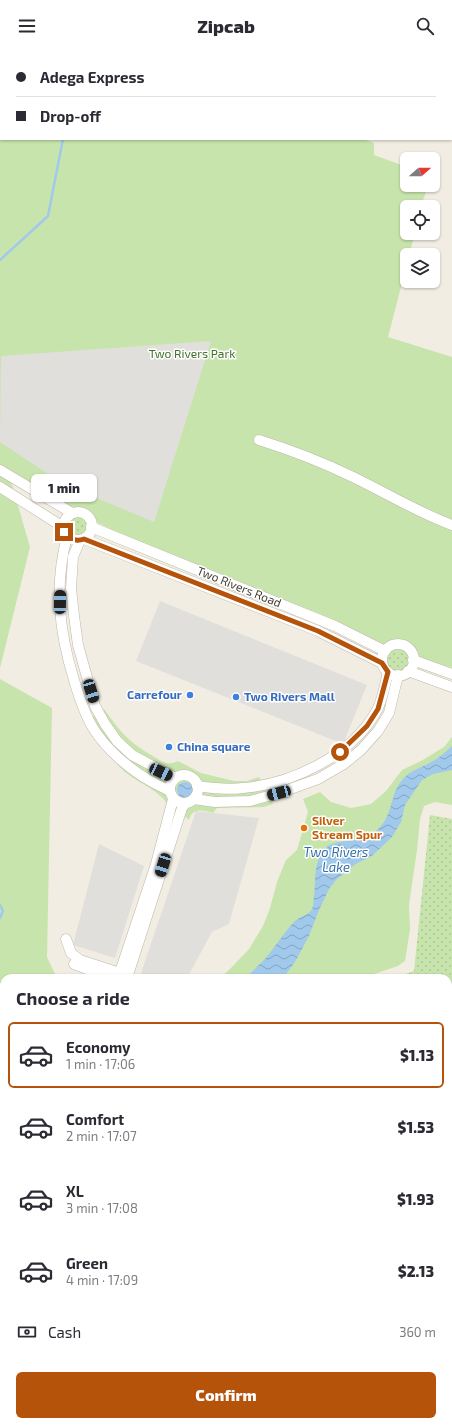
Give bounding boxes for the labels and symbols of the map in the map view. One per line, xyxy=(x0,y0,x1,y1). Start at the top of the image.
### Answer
north arrow xyxy=(400,152,440,192)
park label: Two Rivers Park xyxy=(149,346,235,360)
callout: 1 min xyxy=(31,474,97,502)
route end xyxy=(55,523,73,541)
street label: Two Rivers Road xyxy=(195,563,284,609)
car xyxy=(54,590,66,614)
car xyxy=(82,678,100,704)
place label: Carrefour xyxy=(127,687,182,701)
place label: Two Rivers Mall xyxy=(244,689,335,703)
marker: Carrefour xyxy=(185,690,195,700)
marker: Two Rivers Mall xyxy=(231,692,241,702)
place label: China square xyxy=(177,739,251,753)
marker: China square xyxy=(164,742,174,752)
route start xyxy=(331,743,349,761)
car xyxy=(148,761,174,783)
car xyxy=(266,784,292,802)
place label: Silver Stream Spur xyxy=(312,813,382,841)
marker: Silver Stream Spur xyxy=(299,823,309,833)
water label: Two Rivers Lake xyxy=(304,844,369,875)
car xyxy=(154,852,172,878)

